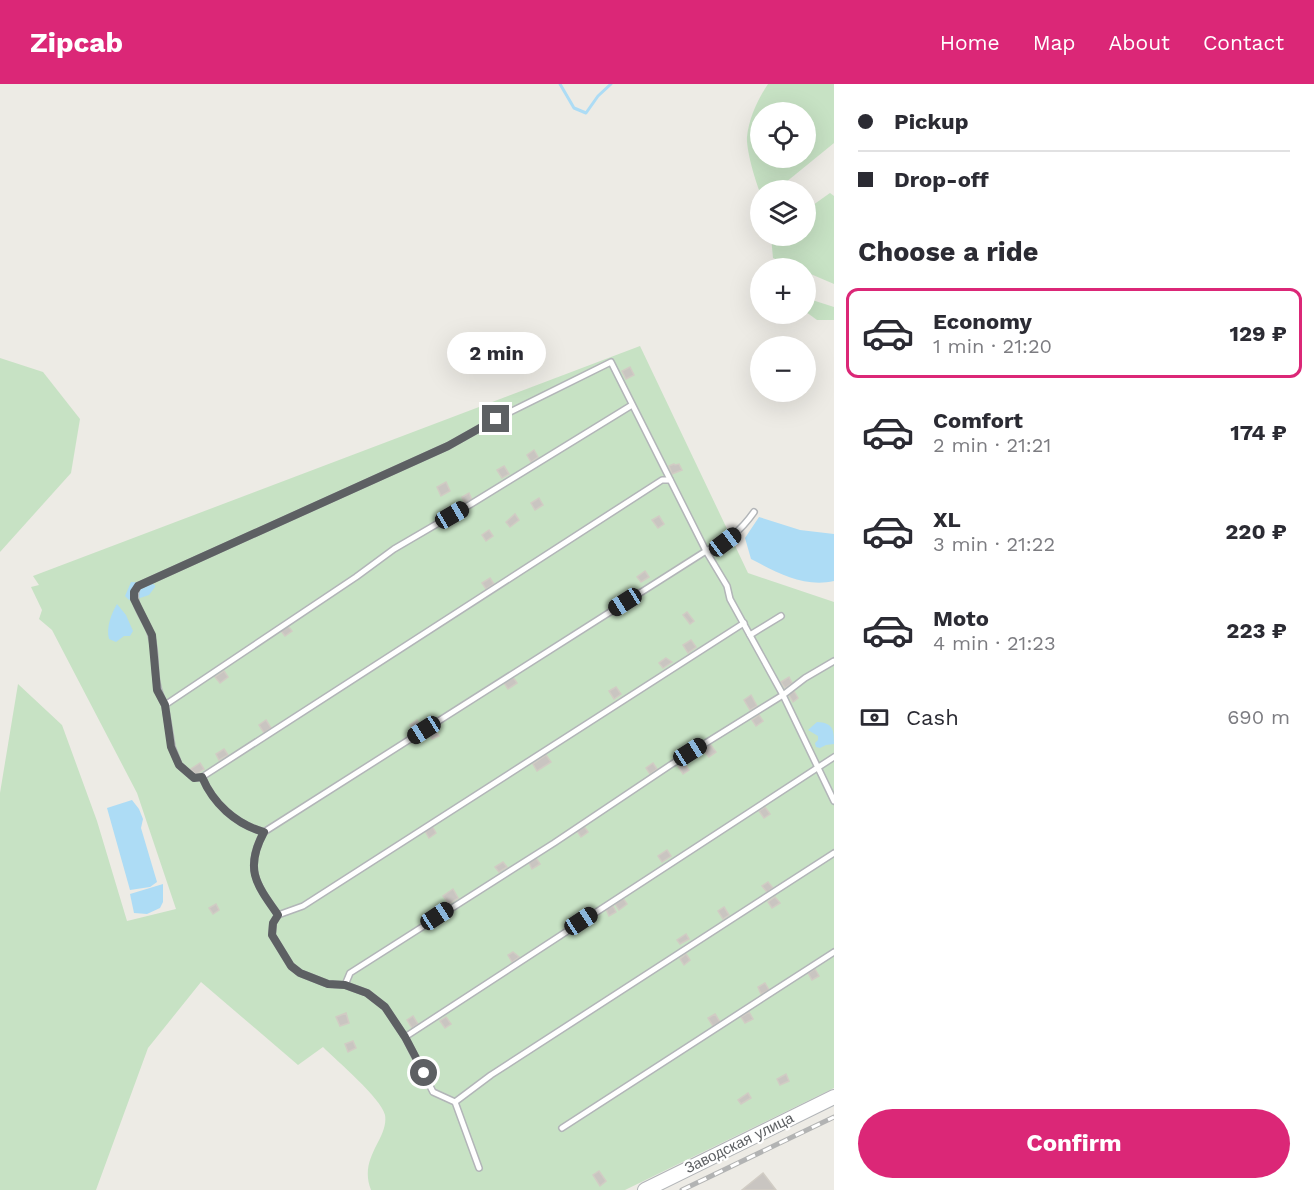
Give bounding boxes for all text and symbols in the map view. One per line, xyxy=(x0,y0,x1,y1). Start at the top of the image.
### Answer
text: Zipcab xyxy=(30,26,123,59)
text: Home xyxy=(940,30,1000,55)
text: Map xyxy=(1033,30,1076,55)
text: About xyxy=(1109,30,1170,55)
text: Contact xyxy=(1203,30,1284,55)
map controls xyxy=(750,102,816,402)
button: locate xyxy=(750,102,816,168)
text: Pickup xyxy=(894,109,969,134)
text: Drop-off xyxy=(894,167,989,192)
button: layers xyxy=(750,180,816,246)
text: Choose a ride xyxy=(858,236,1038,268)
button: + xyxy=(750,258,816,324)
icon: car xyxy=(861,306,915,360)
text: Economy xyxy=(933,309,1032,334)
text: 129 ₽ xyxy=(1229,321,1287,346)
callout: 2 min xyxy=(446,332,546,374)
text: 1 min · 21:20 xyxy=(933,334,1052,358)
button: − xyxy=(750,336,816,402)
text: 2 min xyxy=(469,341,524,365)
route end xyxy=(482,405,509,432)
icon: car xyxy=(861,405,915,459)
text: Comfort xyxy=(933,408,1023,433)
text: 174 ₽ xyxy=(1230,420,1287,445)
text: 2 min · 21:21 xyxy=(933,433,1051,457)
car xyxy=(432,498,472,532)
icon: car xyxy=(861,504,915,558)
text: XL xyxy=(933,507,961,532)
text: 220 ₽ xyxy=(1225,519,1287,544)
car xyxy=(705,524,745,560)
text: 3 min · 21:22 xyxy=(933,532,1055,556)
car xyxy=(605,585,645,619)
icon: car xyxy=(861,603,915,657)
text: Moto xyxy=(933,606,989,631)
text: 223 ₽ xyxy=(1226,618,1287,643)
text: 4 min · 21:23 xyxy=(933,631,1056,655)
icon: cash xyxy=(858,701,891,734)
text: Cash xyxy=(906,705,959,730)
text: 690 m xyxy=(1227,705,1290,729)
car xyxy=(404,713,444,747)
car xyxy=(670,735,710,769)
car xyxy=(417,899,457,933)
car xyxy=(561,904,601,938)
route start xyxy=(410,1059,437,1086)
street label: Заводская улица xyxy=(681,1109,797,1177)
button: Confirm xyxy=(858,1109,1290,1178)

